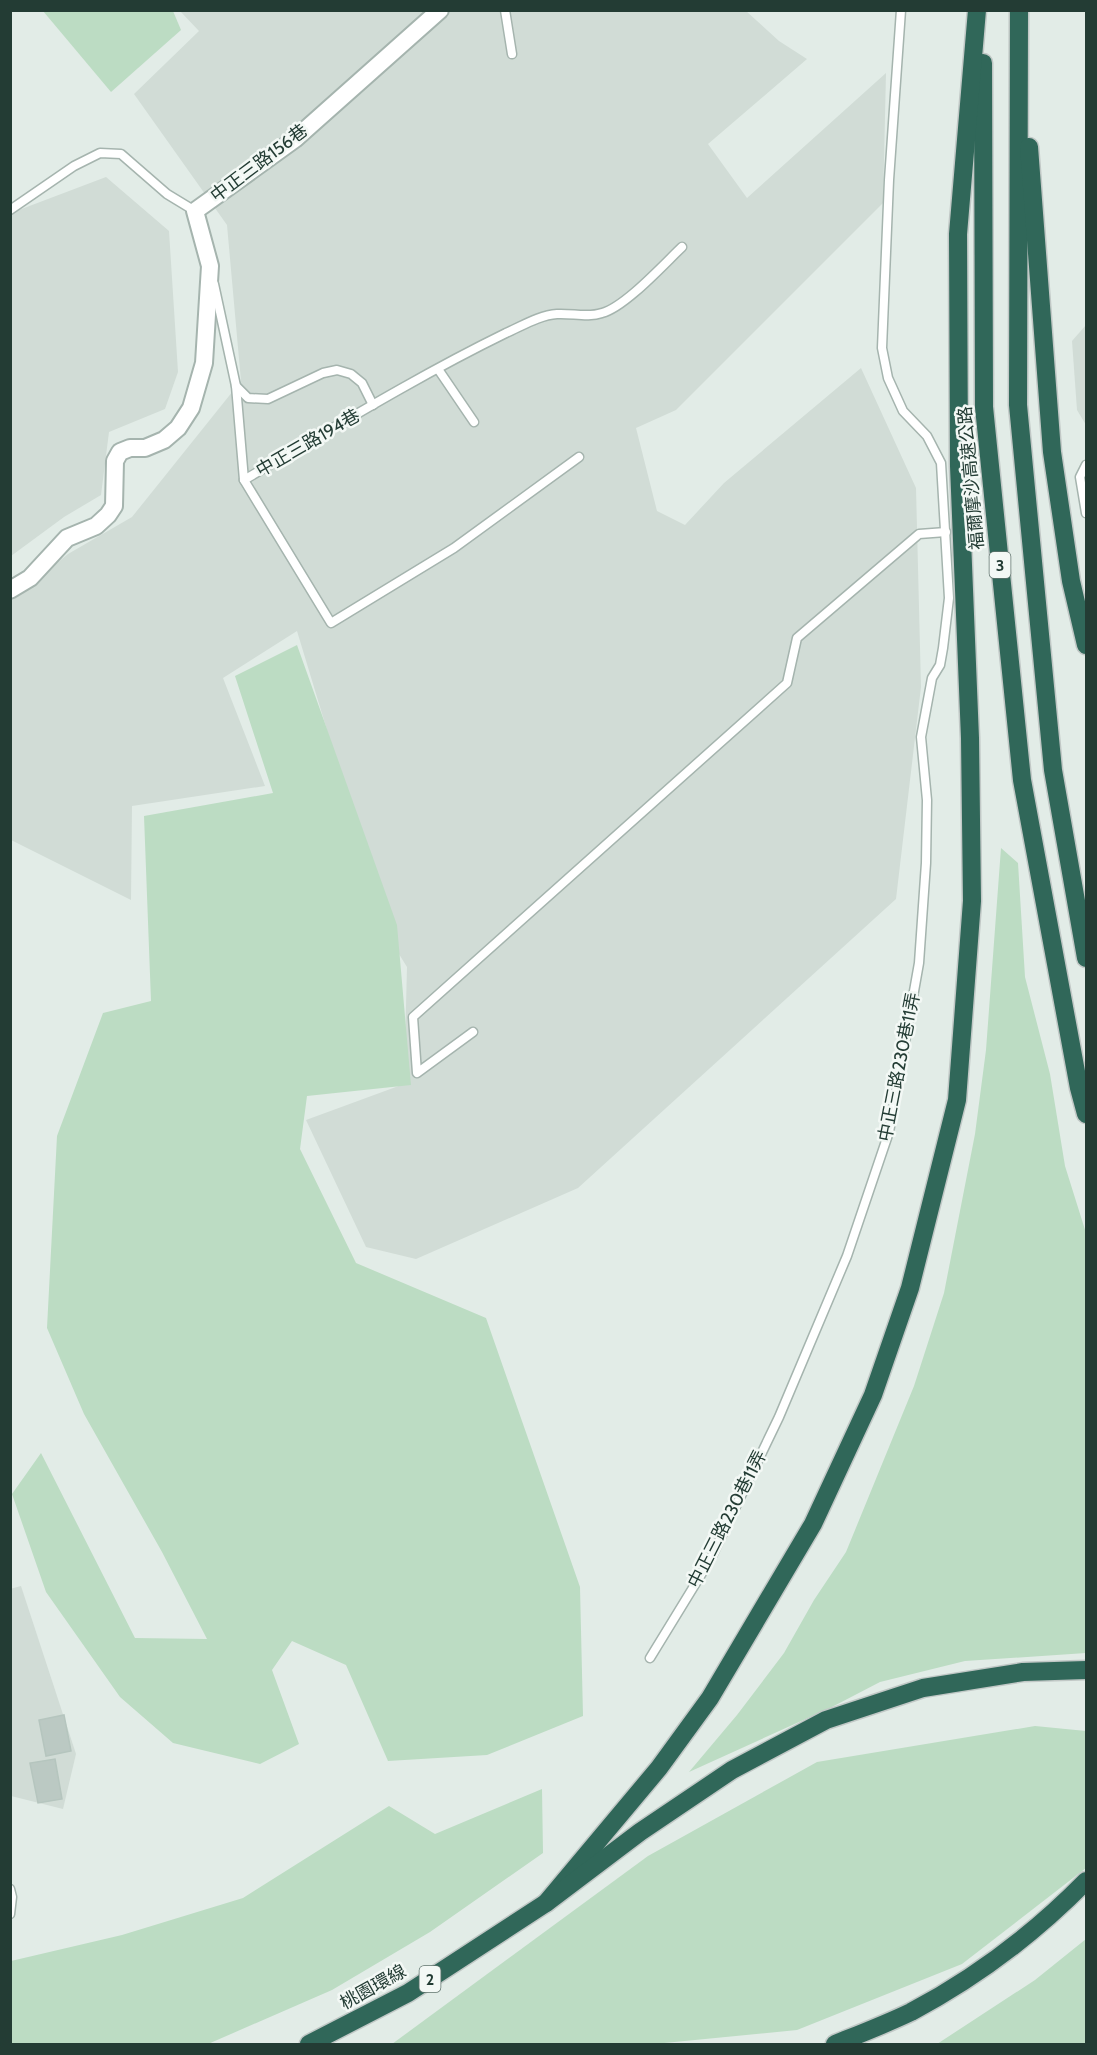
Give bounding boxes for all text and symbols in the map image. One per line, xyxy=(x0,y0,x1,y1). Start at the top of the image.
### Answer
street label: 中正三路156巷 xyxy=(206,119,312,207)
street label: 中正三路194巷 xyxy=(252,404,364,482)
street label: 福爾摩沙高速公路 xyxy=(954,405,988,551)
road number: 3 xyxy=(990,552,1010,578)
street label: 中正三路230巷11弄 xyxy=(874,991,924,1143)
street label: 中正三路230巷11弄 xyxy=(683,1447,771,1591)
street label: 桃園環線 xyxy=(336,1960,410,2014)
road number: 2 xyxy=(420,1966,440,1992)

